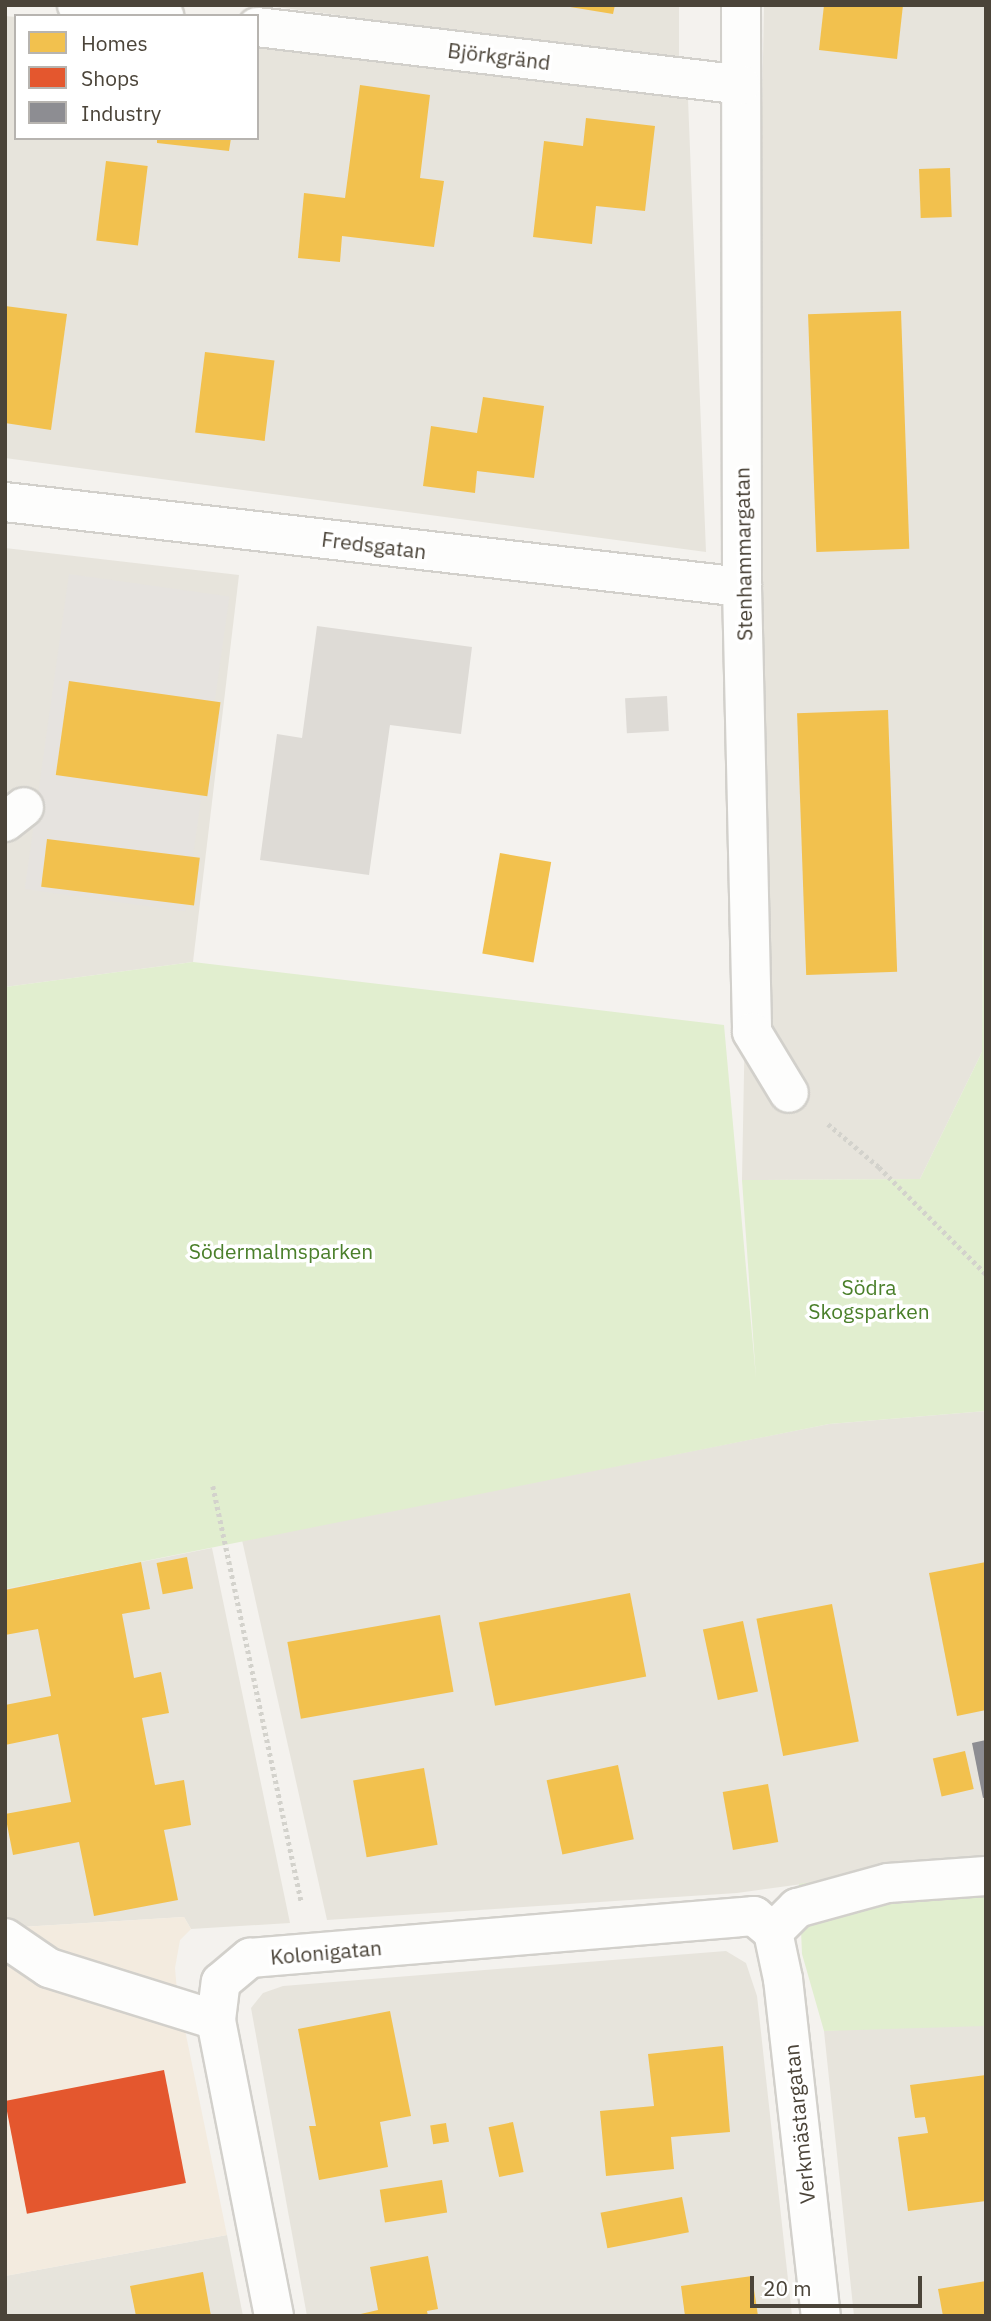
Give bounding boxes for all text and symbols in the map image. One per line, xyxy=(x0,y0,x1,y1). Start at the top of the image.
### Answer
legend xyxy=(14,14,259,140)
text: Homes xyxy=(81,29,148,57)
street label: Björkgränd xyxy=(446,37,552,75)
text: Shops xyxy=(81,64,139,92)
text: Industry xyxy=(81,99,161,127)
street label: Stenhammargatan xyxy=(729,467,757,641)
street label: Fredsgatan xyxy=(320,526,428,564)
park label: Södermalmsparken xyxy=(189,1238,373,1264)
park label: Södra Skogsparken xyxy=(808,1274,930,1324)
street label: Kolonigatan xyxy=(269,1935,383,1969)
street label: Verkmästargatan xyxy=(778,2043,820,2205)
scale bar xyxy=(753,2262,925,2306)
text: 20 m xyxy=(763,2274,812,2302)

